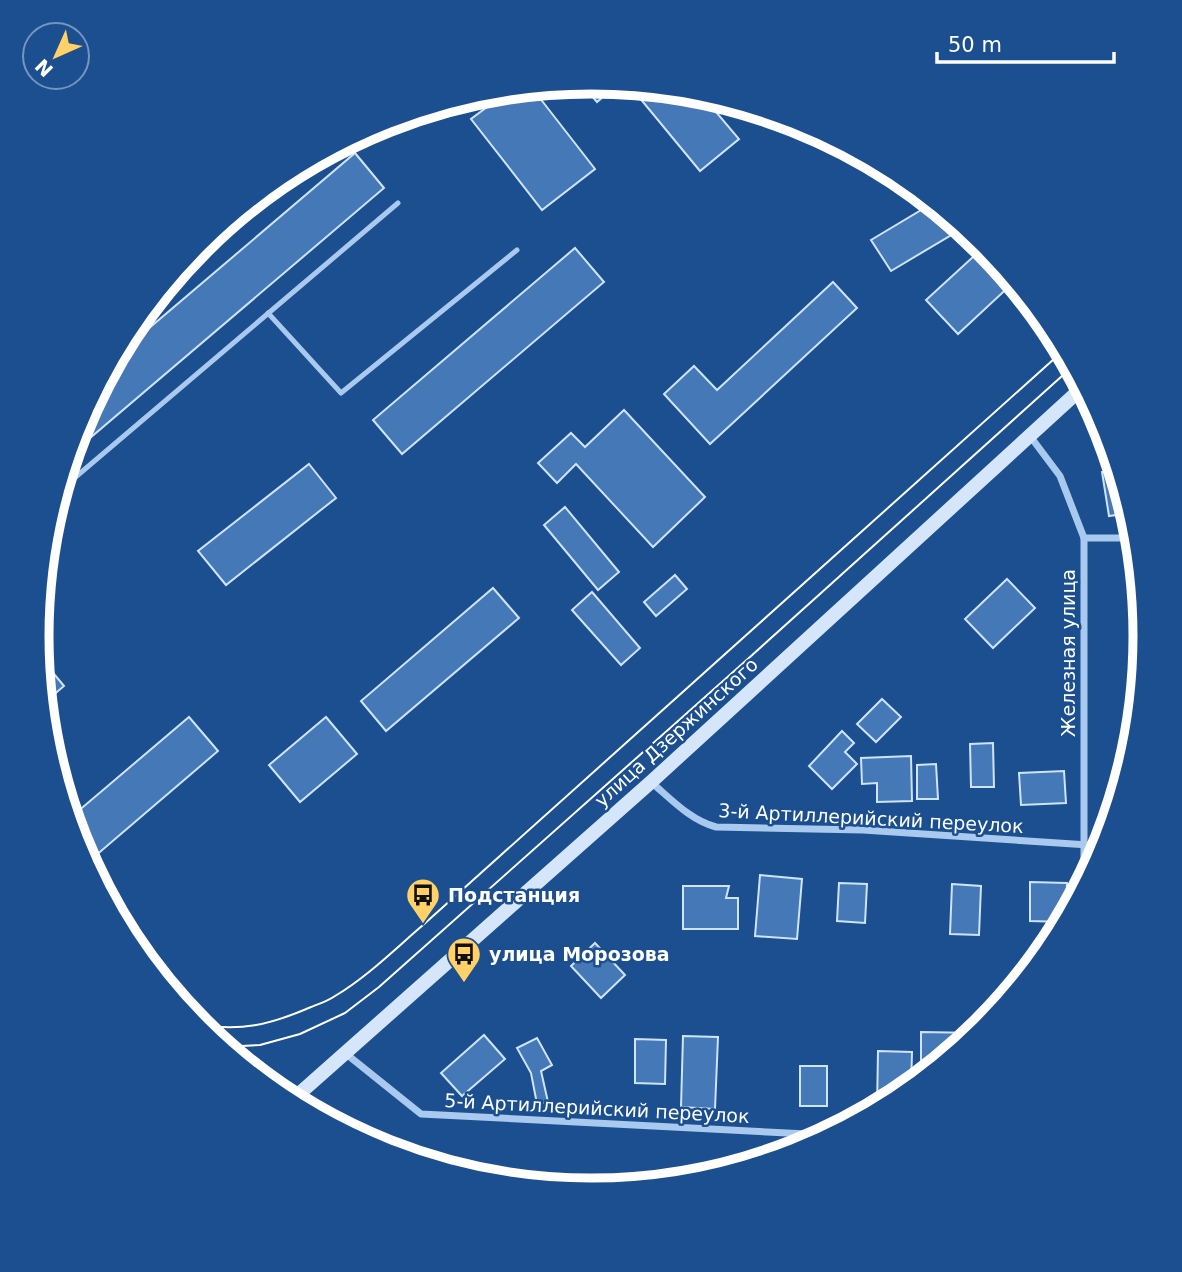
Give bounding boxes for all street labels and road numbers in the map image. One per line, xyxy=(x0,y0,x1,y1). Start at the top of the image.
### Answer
street label: Железная улица xyxy=(1057,569,1079,737)
street label: улица Дзержинского xyxy=(590,653,762,811)
street label: 3-й Артиллерийский переулок xyxy=(718,799,1024,837)
street label: 5-й Артиллерийский переулок xyxy=(444,1089,750,1127)

